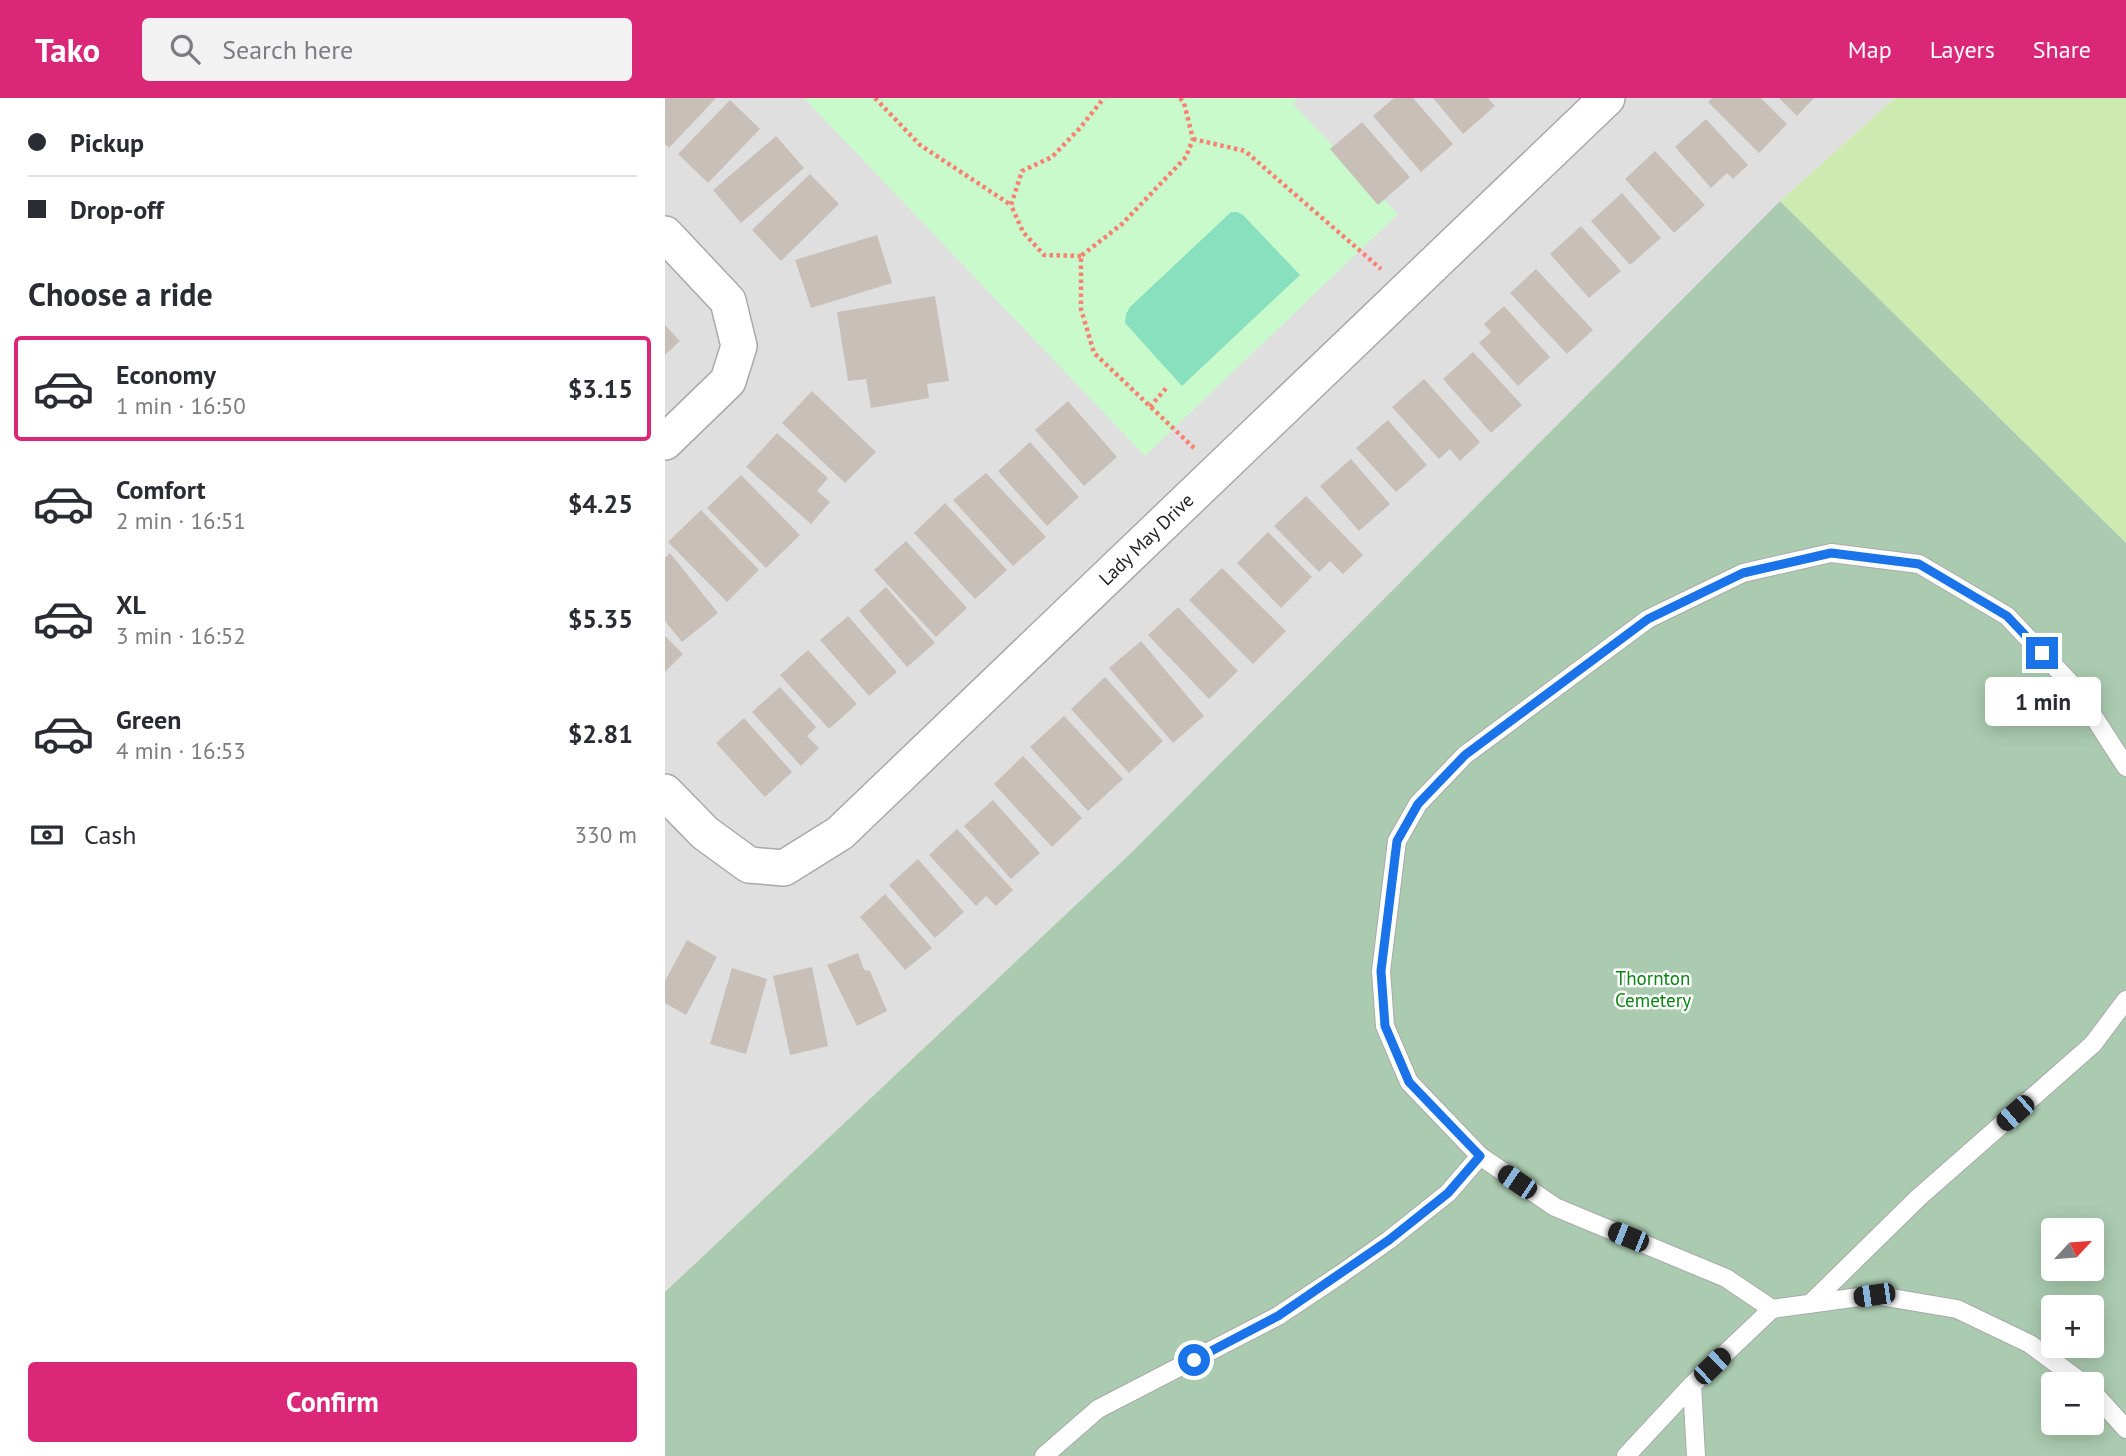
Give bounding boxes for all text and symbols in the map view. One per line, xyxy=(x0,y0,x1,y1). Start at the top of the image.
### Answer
search box xyxy=(142,18,632,81)
text: Tako xyxy=(35,28,100,71)
icon: search xyxy=(166,30,204,68)
text: Search here xyxy=(222,33,353,66)
text: Map xyxy=(1848,34,1892,65)
text: Layers xyxy=(1930,34,1995,65)
text: Share xyxy=(2033,34,2091,65)
text: Pickup xyxy=(70,126,144,159)
text: Drop-off xyxy=(70,193,164,226)
text: Choose a ride xyxy=(28,273,213,315)
icon: car xyxy=(32,357,95,420)
text: Economy xyxy=(116,358,216,391)
text: $3.15 xyxy=(568,372,633,405)
text: 1 min · 16:50 xyxy=(116,391,246,420)
icon: car xyxy=(32,472,95,535)
text: Comfort xyxy=(116,473,206,506)
text: $4.25 xyxy=(568,487,633,520)
street label: Lady May Drive xyxy=(1094,488,1198,590)
text: 2 min · 16:51 xyxy=(116,506,246,535)
icon: car xyxy=(32,587,95,650)
text: XL xyxy=(116,588,146,621)
text: $5.35 xyxy=(568,602,633,635)
text: 3 min · 16:52 xyxy=(116,621,246,650)
route end xyxy=(2026,637,2058,669)
callout: 1 min xyxy=(1984,678,2100,726)
text: 1 min xyxy=(2015,687,2071,716)
icon: car xyxy=(32,702,95,765)
text: Green xyxy=(116,703,181,736)
text: $2.81 xyxy=(568,717,633,750)
text: 4 min · 16:53 xyxy=(116,736,246,765)
icon: cash xyxy=(28,816,66,854)
text: Cash xyxy=(84,818,136,851)
text: 330 m xyxy=(575,820,637,849)
park label: Thornton Cemetery xyxy=(1615,966,1691,1012)
car xyxy=(1993,1091,2038,1135)
car xyxy=(1494,1162,1541,1202)
north arrow xyxy=(2041,1218,2103,1281)
map controls xyxy=(2041,1218,2104,1435)
car xyxy=(1605,1219,1652,1255)
car xyxy=(1852,1282,1897,1308)
button: + xyxy=(2041,1295,2104,1358)
route start xyxy=(1178,1344,1210,1376)
car xyxy=(1690,1344,1735,1388)
button: Confirm xyxy=(28,1362,637,1442)
button: − xyxy=(2041,1372,2104,1435)

